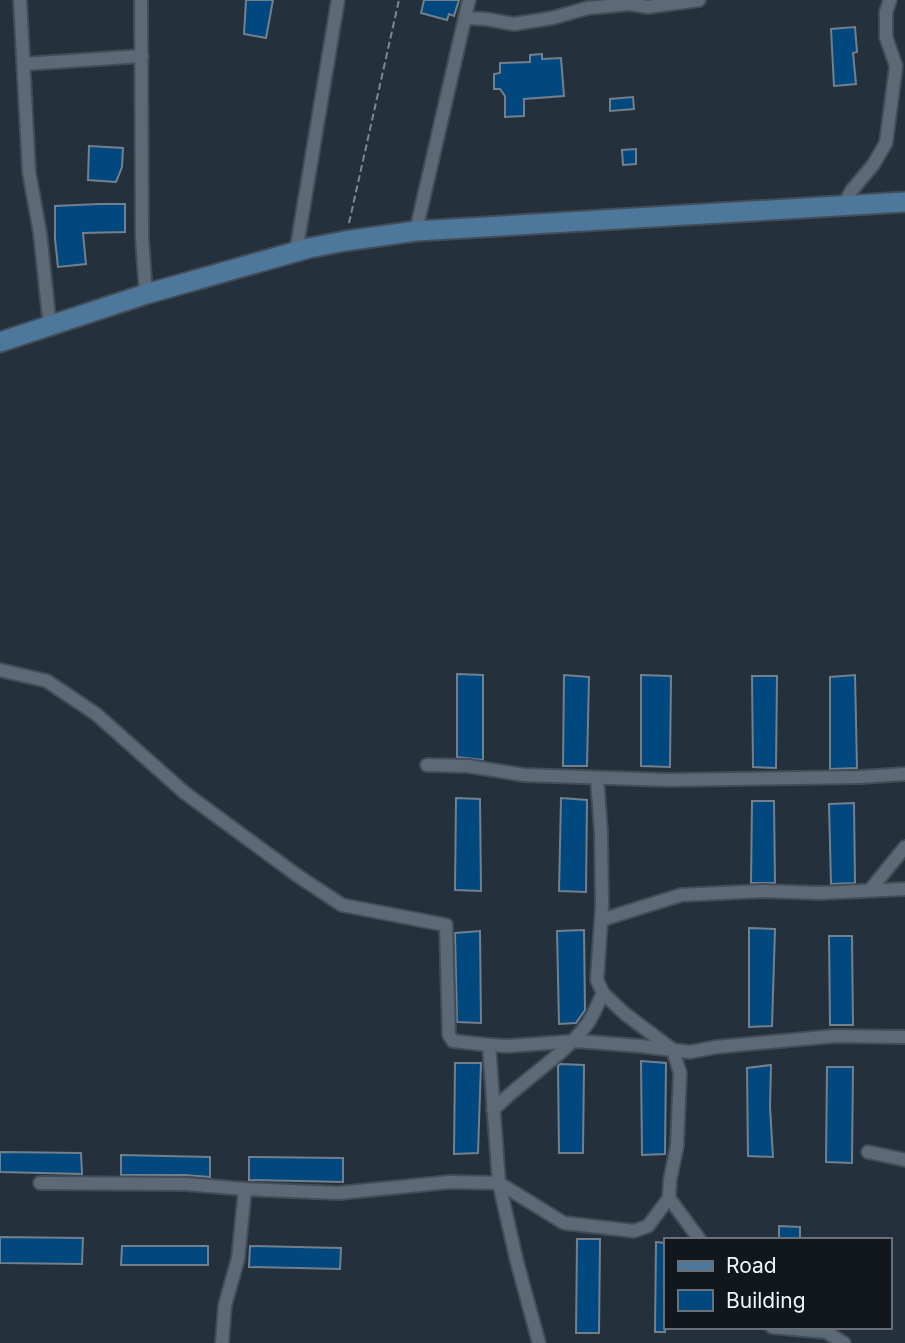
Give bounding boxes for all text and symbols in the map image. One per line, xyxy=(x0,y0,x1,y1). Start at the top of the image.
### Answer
legend xyxy=(664,1238,891,1329)
text: Road xyxy=(726,1253,777,1278)
text: Building xyxy=(726,1288,806,1313)

